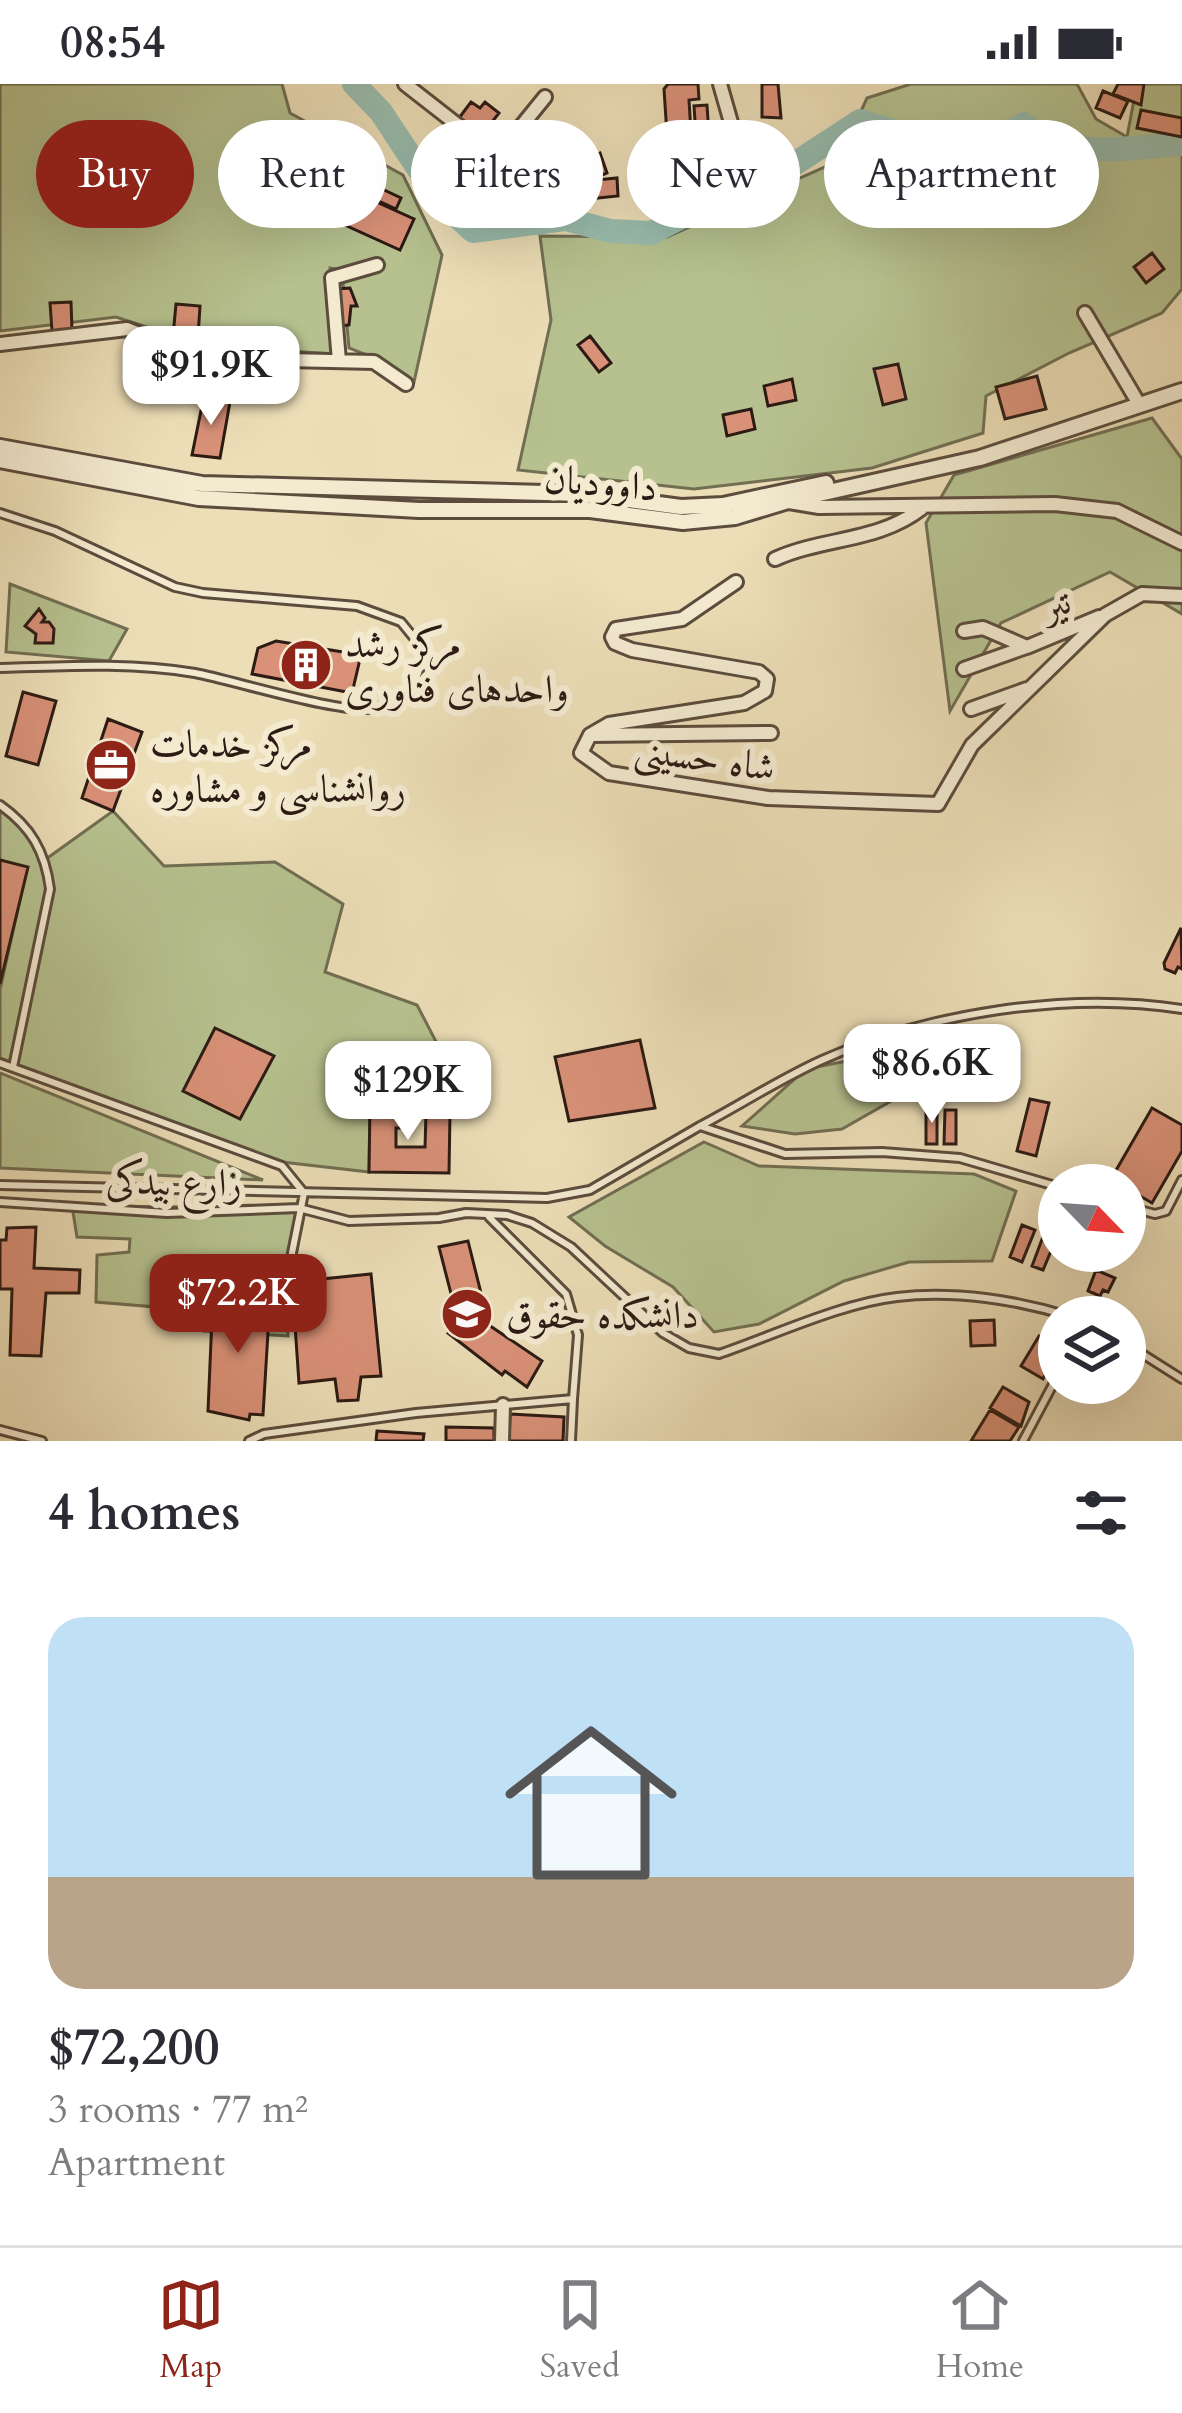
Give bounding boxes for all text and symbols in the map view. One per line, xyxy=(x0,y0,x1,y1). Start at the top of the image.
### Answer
text: 08:54 xyxy=(60,12,165,73)
chip: Buy xyxy=(36,120,194,228)
chip: Rent xyxy=(218,120,387,228)
chip: Filters xyxy=(411,120,603,228)
chip: New xyxy=(627,120,800,228)
chip: Apartment xyxy=(824,120,1099,228)
pin: $91.9K xyxy=(113,326,309,428)
text: $91.9K xyxy=(150,338,272,391)
street label: داوودیان xyxy=(542,452,660,515)
street label: تیر xyxy=(1029,574,1079,636)
place label: مرکز رشد واحدهای فناوری xyxy=(345,618,569,716)
building icon: مرکز رشد واحدهای فناوری xyxy=(278,637,334,693)
place label: مرکز خدمات روانشناسی و مشاوره xyxy=(150,718,406,816)
street label: شاه حسینی xyxy=(631,722,779,796)
office icon: مرکز خدمات روانشناسی و مشاوره xyxy=(83,737,139,793)
pin: $86.6K xyxy=(834,1024,1030,1126)
text: $86.6K xyxy=(871,1036,993,1089)
pin: $129K xyxy=(324,1041,492,1143)
text: $129K xyxy=(352,1053,464,1106)
street label: زارع بیدکی xyxy=(105,1155,243,1215)
north arrow xyxy=(1038,1164,1146,1272)
map controls xyxy=(1038,1164,1146,1404)
pin: $72.2K xyxy=(140,1254,336,1356)
text: $72.2K xyxy=(177,1266,299,1319)
school or university icon: دانشکده حقوق xyxy=(439,1286,495,1342)
place label: دانشکده حقوق xyxy=(506,1289,699,1342)
button: layers xyxy=(1038,1296,1146,1404)
text: 4 homes xyxy=(48,1478,240,1548)
icon: filters xyxy=(1068,1480,1134,1546)
icon: home xyxy=(483,1695,699,1911)
text: $72,200 xyxy=(48,2013,220,2083)
text: 3 rooms · 77 m² xyxy=(48,2083,308,2136)
text: Apartment xyxy=(48,2136,225,2189)
tab: Map xyxy=(158,2272,224,2389)
tab: Saved xyxy=(540,2272,620,2389)
tab: Home xyxy=(936,2272,1024,2389)

